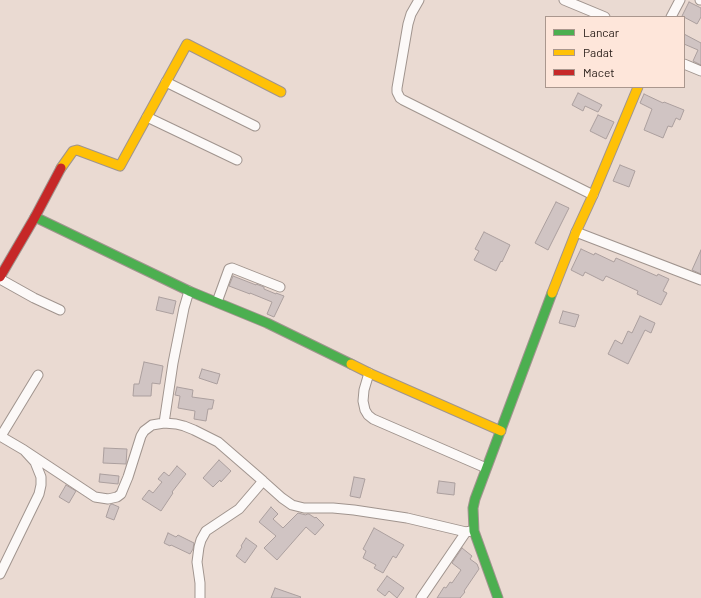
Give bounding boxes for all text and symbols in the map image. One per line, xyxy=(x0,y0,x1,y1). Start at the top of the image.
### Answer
legend xyxy=(545,16,685,88)
text: Lancar xyxy=(583,25,619,39)
text: Padat xyxy=(583,45,613,59)
text: Macet xyxy=(583,65,615,79)

